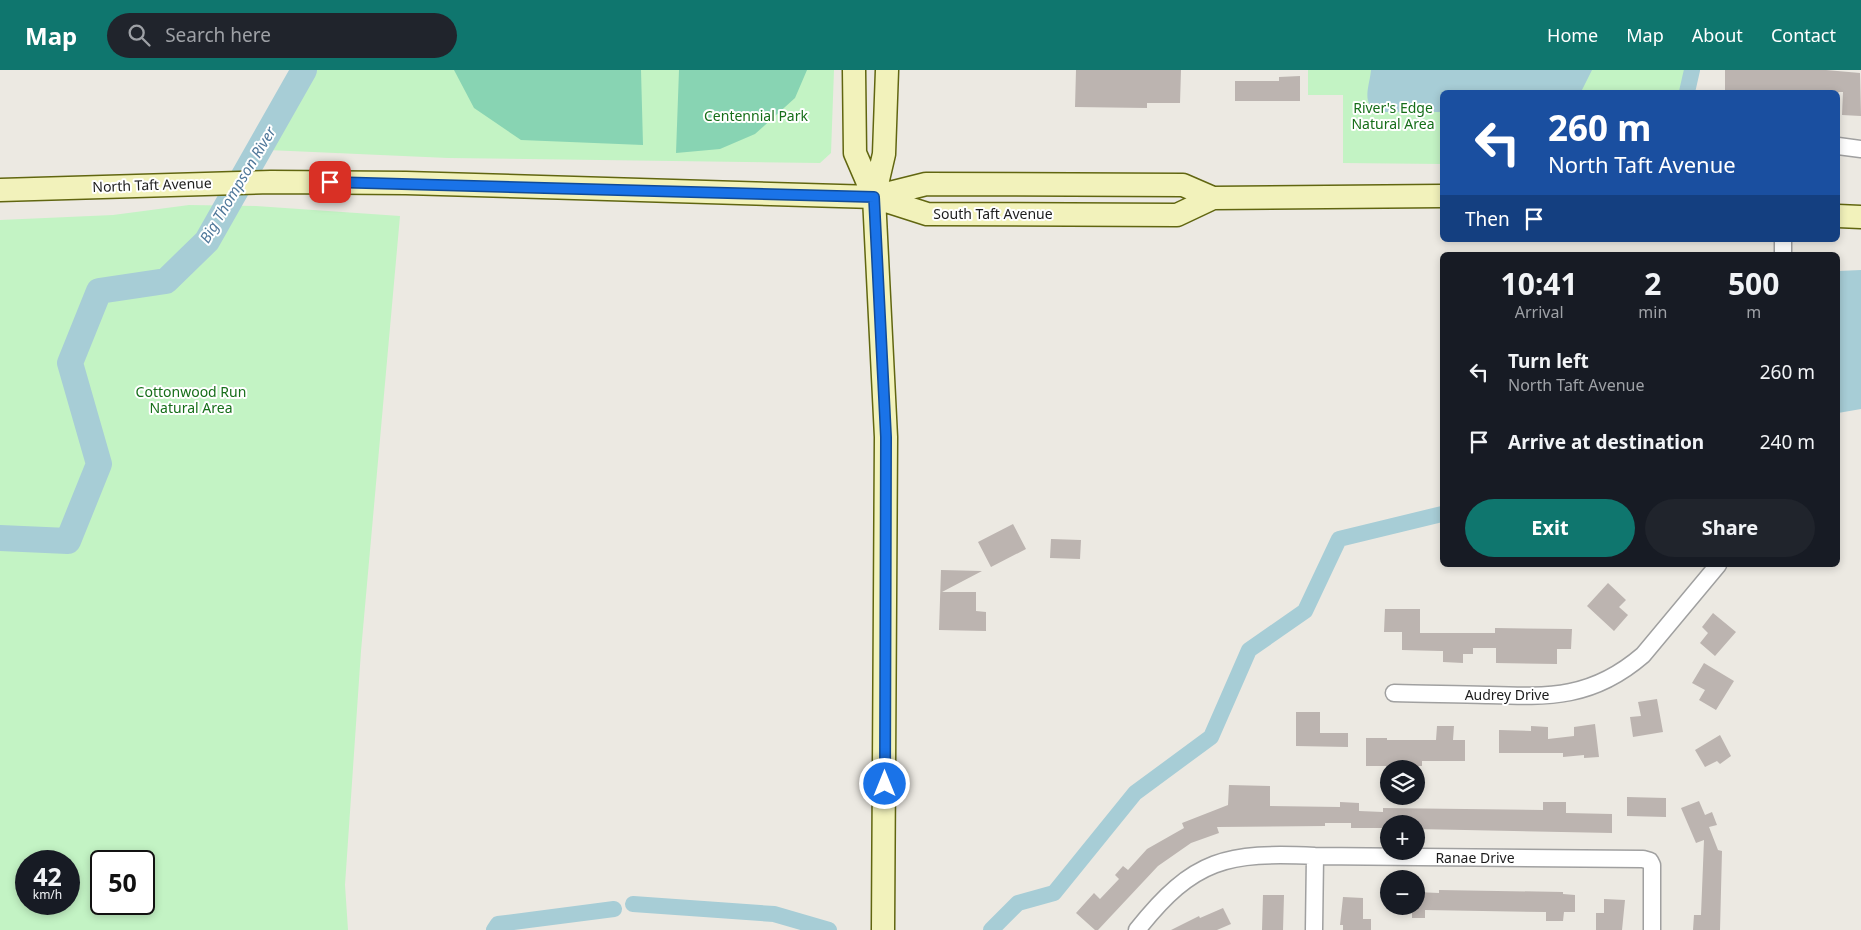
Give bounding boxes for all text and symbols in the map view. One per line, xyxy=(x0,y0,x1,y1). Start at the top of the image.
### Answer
search box xyxy=(107,13,457,58)
text: Map xyxy=(25,19,77,52)
icon: search xyxy=(125,21,153,49)
text: Search here xyxy=(165,22,271,48)
text: Home xyxy=(1547,23,1598,47)
text: Map xyxy=(1626,23,1664,47)
text: About xyxy=(1692,23,1743,47)
text: Contact xyxy=(1771,23,1836,47)
park label: River's Edge Natural Area xyxy=(1351,98,1435,133)
text: 260 m xyxy=(1548,104,1651,151)
park label: Centennial Park xyxy=(704,106,808,125)
icon: left xyxy=(1465,110,1530,175)
water label: Big Thompson River xyxy=(194,122,280,246)
text: North Taft Avenue xyxy=(1548,149,1736,179)
pin xyxy=(309,161,351,203)
icon: arrive xyxy=(316,168,344,196)
street label: North Taft Avenue xyxy=(92,173,212,196)
street label: South Taft Avenue xyxy=(933,204,1053,223)
icon: arrive xyxy=(1520,205,1548,233)
text: Then xyxy=(1465,206,1510,232)
text: 10:41 xyxy=(1501,263,1578,304)
text: 2 xyxy=(1644,263,1661,304)
text: 500 xyxy=(1728,263,1779,304)
text: Arrival xyxy=(1515,301,1564,323)
text: min xyxy=(1638,301,1667,323)
text: m xyxy=(1746,301,1761,323)
text: Turn left xyxy=(1508,348,1589,374)
icon: left xyxy=(1465,358,1493,386)
text: 260 m xyxy=(1760,359,1815,385)
text: North Taft Avenue xyxy=(1508,374,1644,396)
park label: Cottonwood Run Natural Area xyxy=(136,382,246,417)
icon: arrive xyxy=(1465,428,1493,456)
text: Arrive at destination xyxy=(1508,429,1704,455)
text: 240 m xyxy=(1760,429,1815,455)
button: Exit xyxy=(1465,499,1635,557)
button: Share xyxy=(1645,499,1815,557)
street label: Audrey Drive xyxy=(1465,685,1549,704)
position arrow xyxy=(858,757,910,809)
map controls xyxy=(1380,760,1425,915)
button: layers xyxy=(1380,760,1425,805)
button: + xyxy=(1380,815,1425,860)
street label: Ranae Drive xyxy=(1435,848,1515,867)
speed limit sign: 50 xyxy=(90,850,155,915)
text: 42 xyxy=(33,859,62,893)
button: − xyxy=(1380,870,1425,915)
text: km/h xyxy=(33,886,62,903)

